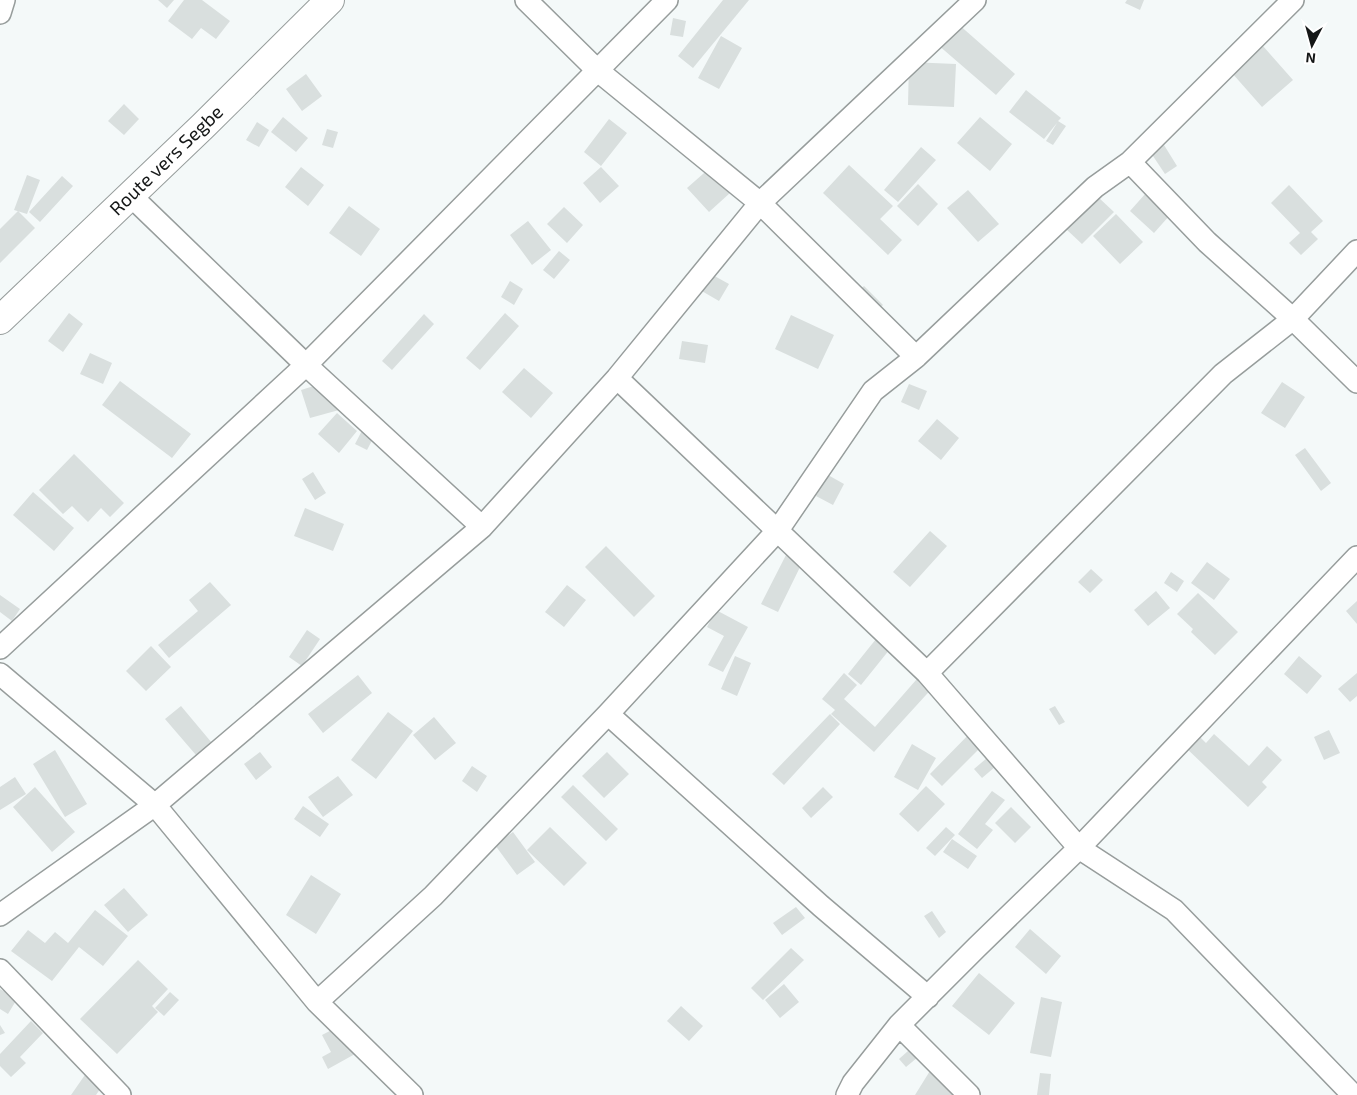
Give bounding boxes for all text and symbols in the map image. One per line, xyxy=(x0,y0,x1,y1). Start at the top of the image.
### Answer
north arrow xyxy=(1287,20,1337,70)
text: N xyxy=(1305,49,1317,67)
street label: Route vers Segbe xyxy=(104,100,227,220)

